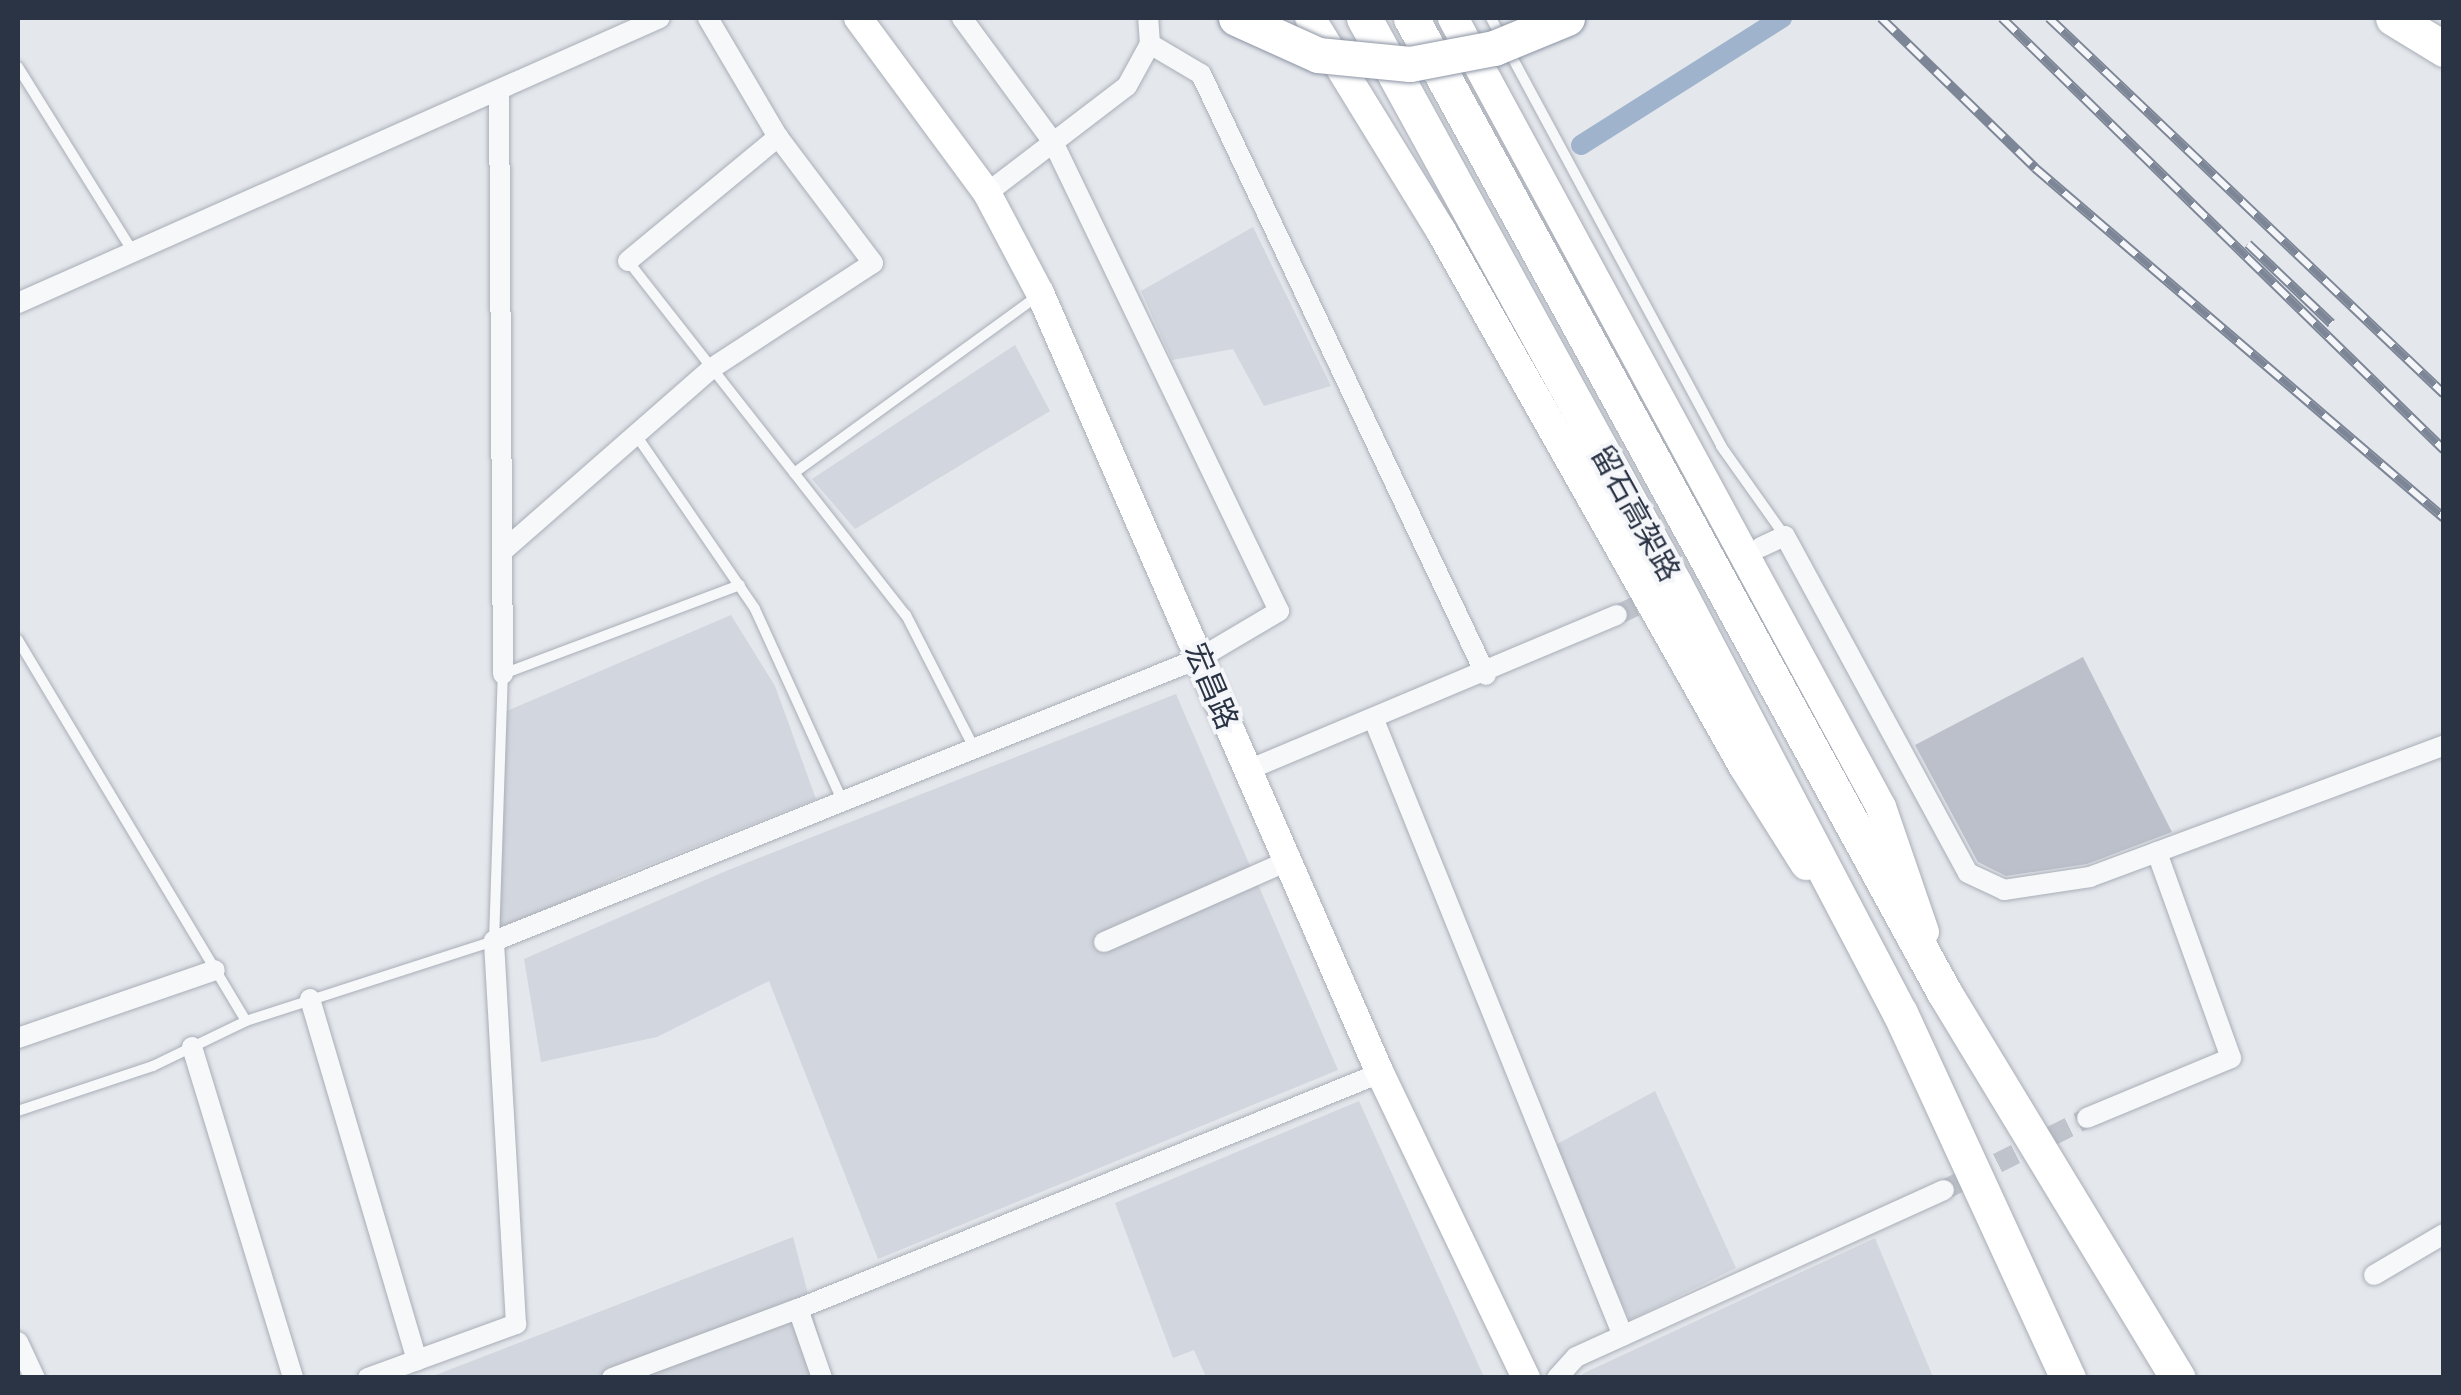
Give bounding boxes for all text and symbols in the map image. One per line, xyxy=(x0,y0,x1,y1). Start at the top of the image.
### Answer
street label: 留石高架路 xyxy=(1584,439,1688,587)
street label: 宏昌路 xyxy=(1178,638,1246,734)

